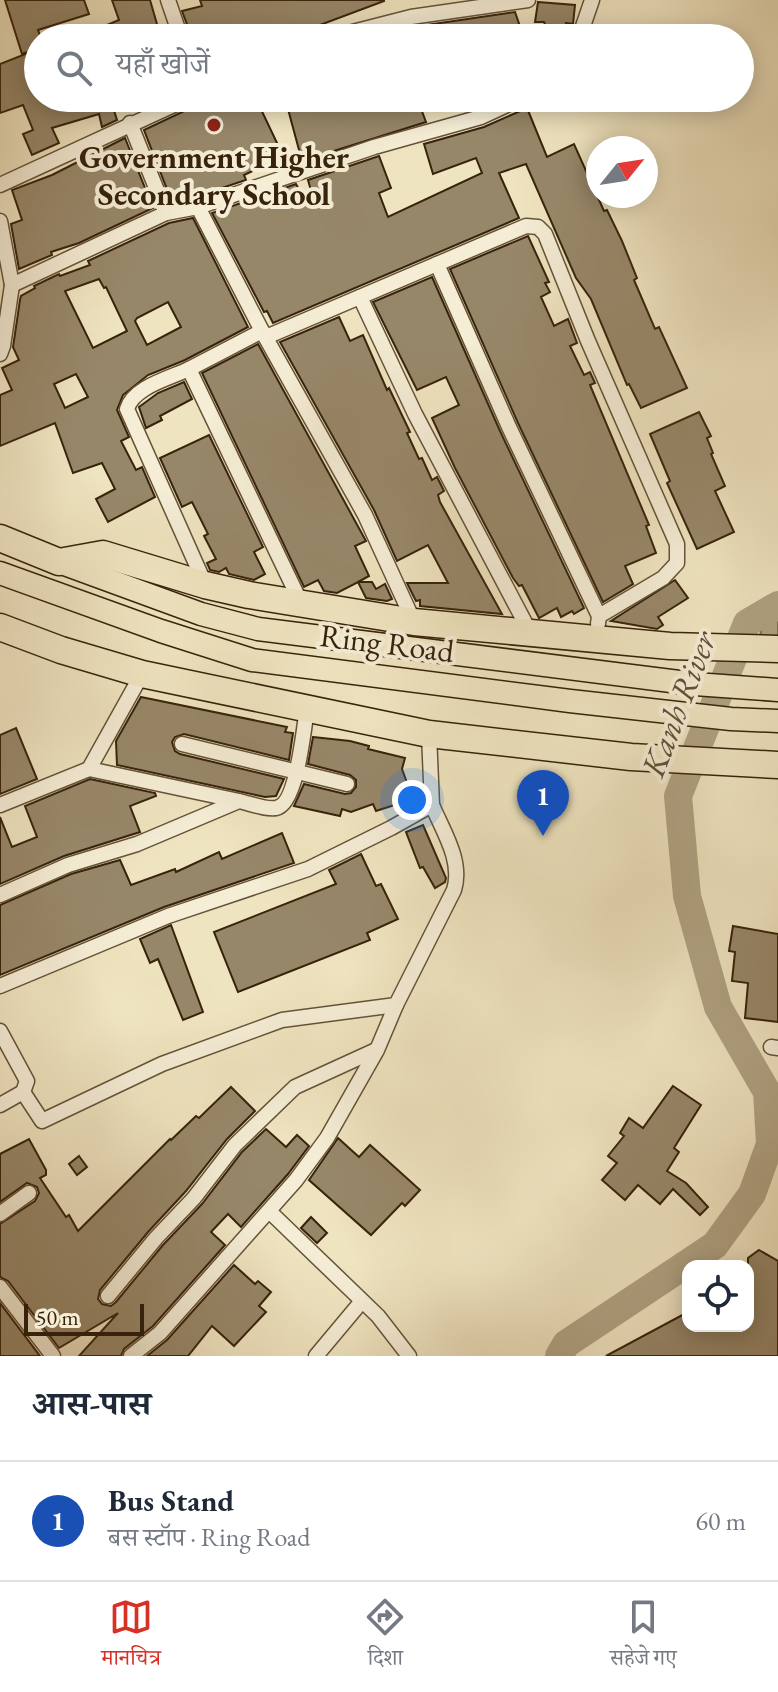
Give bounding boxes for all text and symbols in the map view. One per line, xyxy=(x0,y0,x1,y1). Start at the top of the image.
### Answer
search box xyxy=(24,24,754,112)
text: यहाँ खोजें xyxy=(116,44,210,83)
icon: search xyxy=(52,46,96,90)
marker: Government Higher Secondary School xyxy=(205,116,223,134)
place label: Government Higher Secondary School xyxy=(79,136,350,215)
north arrow xyxy=(586,136,658,208)
street label: Ring Road xyxy=(318,614,457,672)
water label: Kanh River xyxy=(630,623,727,784)
pin: 1 xyxy=(517,770,569,836)
your location xyxy=(392,780,432,820)
map controls xyxy=(682,1260,754,1332)
button: locate xyxy=(682,1260,754,1332)
scale bar xyxy=(24,1300,144,1336)
text: 50 m xyxy=(36,1303,79,1332)
text: आस-पास xyxy=(32,1381,151,1425)
text: Bus Stand xyxy=(108,1481,234,1520)
text: 1 xyxy=(51,1504,65,1538)
text: 60 m xyxy=(696,1504,746,1538)
text: बस स्टॉप · Ring Road xyxy=(108,1520,310,1554)
tab: मानचित्र xyxy=(101,1595,161,1679)
tab: दिशा xyxy=(363,1595,407,1679)
tab: सहेजे गए xyxy=(610,1595,677,1679)

